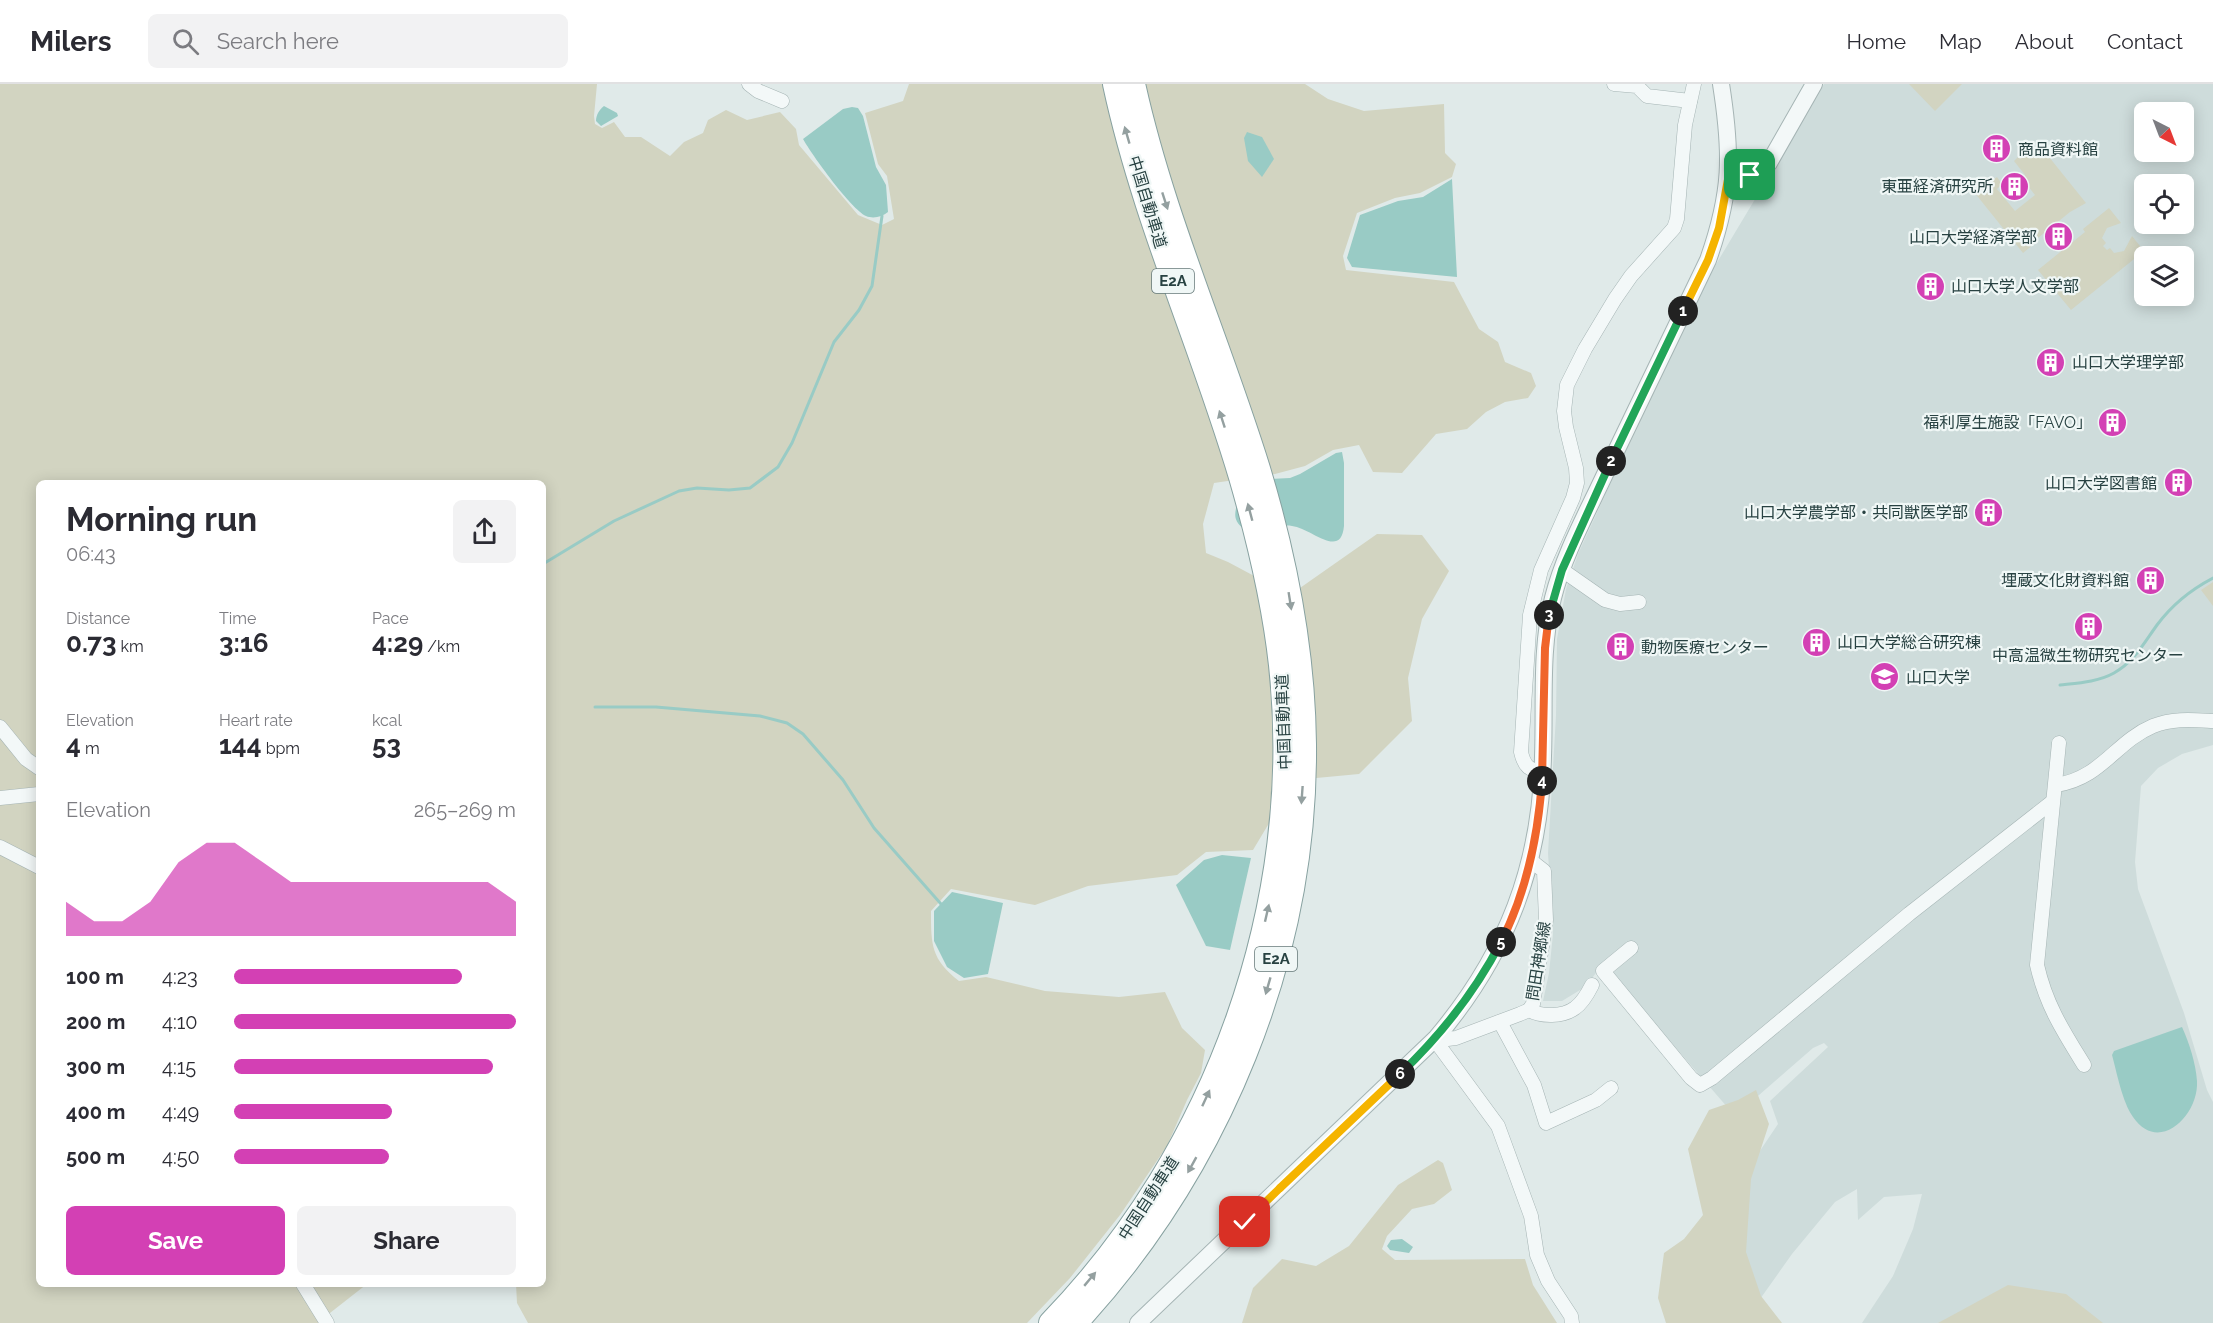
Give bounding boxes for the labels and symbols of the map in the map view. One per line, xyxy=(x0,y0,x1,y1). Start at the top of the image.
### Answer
north arrow xyxy=(2134,102,2194,162)
one-way arrow xyxy=(1122,126,1131,144)
building icon: 商品資料館 xyxy=(1981,133,2013,165)
place label: 商品資料館 xyxy=(2018,140,2098,159)
pin xyxy=(1724,149,1775,200)
street label: 中国自動車道 xyxy=(1124,153,1171,251)
building icon: 東亜経済研究所 xyxy=(1998,170,2030,202)
place label: 東亜経済研究所 xyxy=(1881,177,1993,196)
one-way arrow xyxy=(1161,192,1171,210)
building icon: 山口大学経済学部 xyxy=(2042,221,2074,253)
place label: 山口大学経済学部 xyxy=(1909,228,2037,247)
road number: E2A xyxy=(1152,269,1194,293)
building icon: 山口大学人文学部 xyxy=(1914,270,1946,302)
place label: 山口大学人文学部 xyxy=(1951,277,2079,296)
pin: 1 xyxy=(1668,296,1698,326)
building icon: 山口大学理学部 xyxy=(2035,346,2067,378)
place label: 山口大学理学部 xyxy=(2072,353,2184,372)
building icon: 福利厚生施設「FAVO」 xyxy=(2097,406,2129,438)
one-way arrow xyxy=(1216,410,1226,428)
place label: 福利厚生施設「FAVO」 xyxy=(1923,413,2092,432)
pin: 2 xyxy=(1596,446,1626,476)
building icon: 山口大学図書館 xyxy=(2162,467,2194,499)
place label: 山口大学図書館 xyxy=(2045,474,2157,493)
building icon: 山口大学農学部・共同獣医学部 xyxy=(1973,496,2005,528)
one-way arrow xyxy=(1245,503,1254,521)
place label: 山口大学農学部・共同獣医学部 xyxy=(1744,503,1968,522)
building icon: 埋蔵文化財資料館 xyxy=(2134,564,2166,596)
place label: 埋蔵文化財資料館 xyxy=(2001,571,2129,590)
one-way arrow xyxy=(1286,591,1295,610)
pin: 3 xyxy=(1534,600,1564,630)
building icon: 中高温微生物研究センター xyxy=(2072,611,2104,643)
building icon: 山口大学総合研究棟 xyxy=(1800,626,1832,658)
building icon: 動物医療センター xyxy=(1604,631,1636,663)
place label: 山口大学総合研究棟 xyxy=(1837,633,1981,652)
place label: 動物医療センター xyxy=(1641,638,1769,657)
place label: 中高温微生物研究センター xyxy=(1992,646,2184,665)
school or university icon: 山口大学 xyxy=(1869,661,1901,693)
place label: 山口大学 xyxy=(1906,668,1970,687)
street label: 中国自動車道 xyxy=(1272,674,1295,770)
pin: 4 xyxy=(1527,766,1557,796)
one-way arrow xyxy=(1297,785,1306,804)
one-way arrow xyxy=(1263,904,1273,923)
street label: 問田神郷線 xyxy=(1523,920,1554,1002)
pin: 5 xyxy=(1486,927,1516,957)
road number: E2A xyxy=(1255,947,1297,971)
one-way arrow xyxy=(1263,977,1272,995)
pin: 6 xyxy=(1385,1059,1415,1089)
one-way arrow xyxy=(1201,1088,1211,1106)
street label: 中国自動車道 xyxy=(1114,1153,1183,1244)
one-way arrow xyxy=(1187,1157,1197,1174)
pin xyxy=(1219,1196,1270,1247)
one-way arrow xyxy=(1083,1271,1096,1287)

